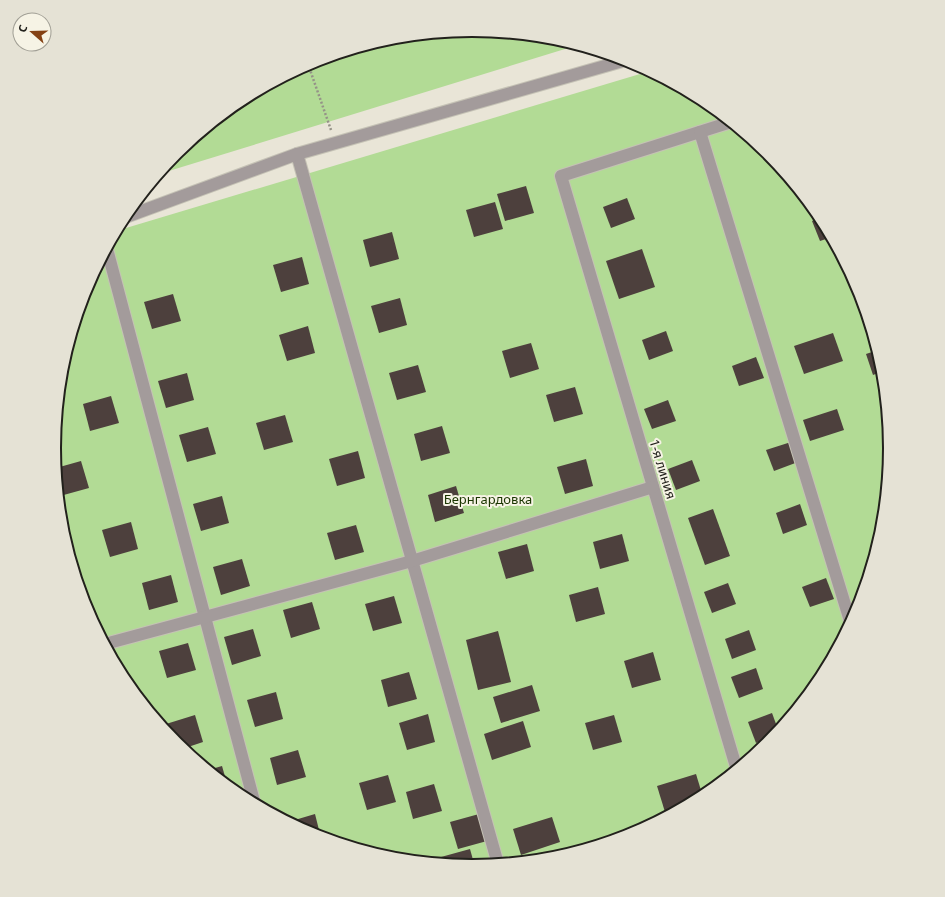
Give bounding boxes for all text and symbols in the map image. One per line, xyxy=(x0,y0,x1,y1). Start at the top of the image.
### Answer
north arrow xyxy=(12,12,52,52)
text: С xyxy=(14,23,30,34)
street label: 1-я линия xyxy=(645,437,681,501)
park label: Бернгардовка xyxy=(444,490,532,508)

